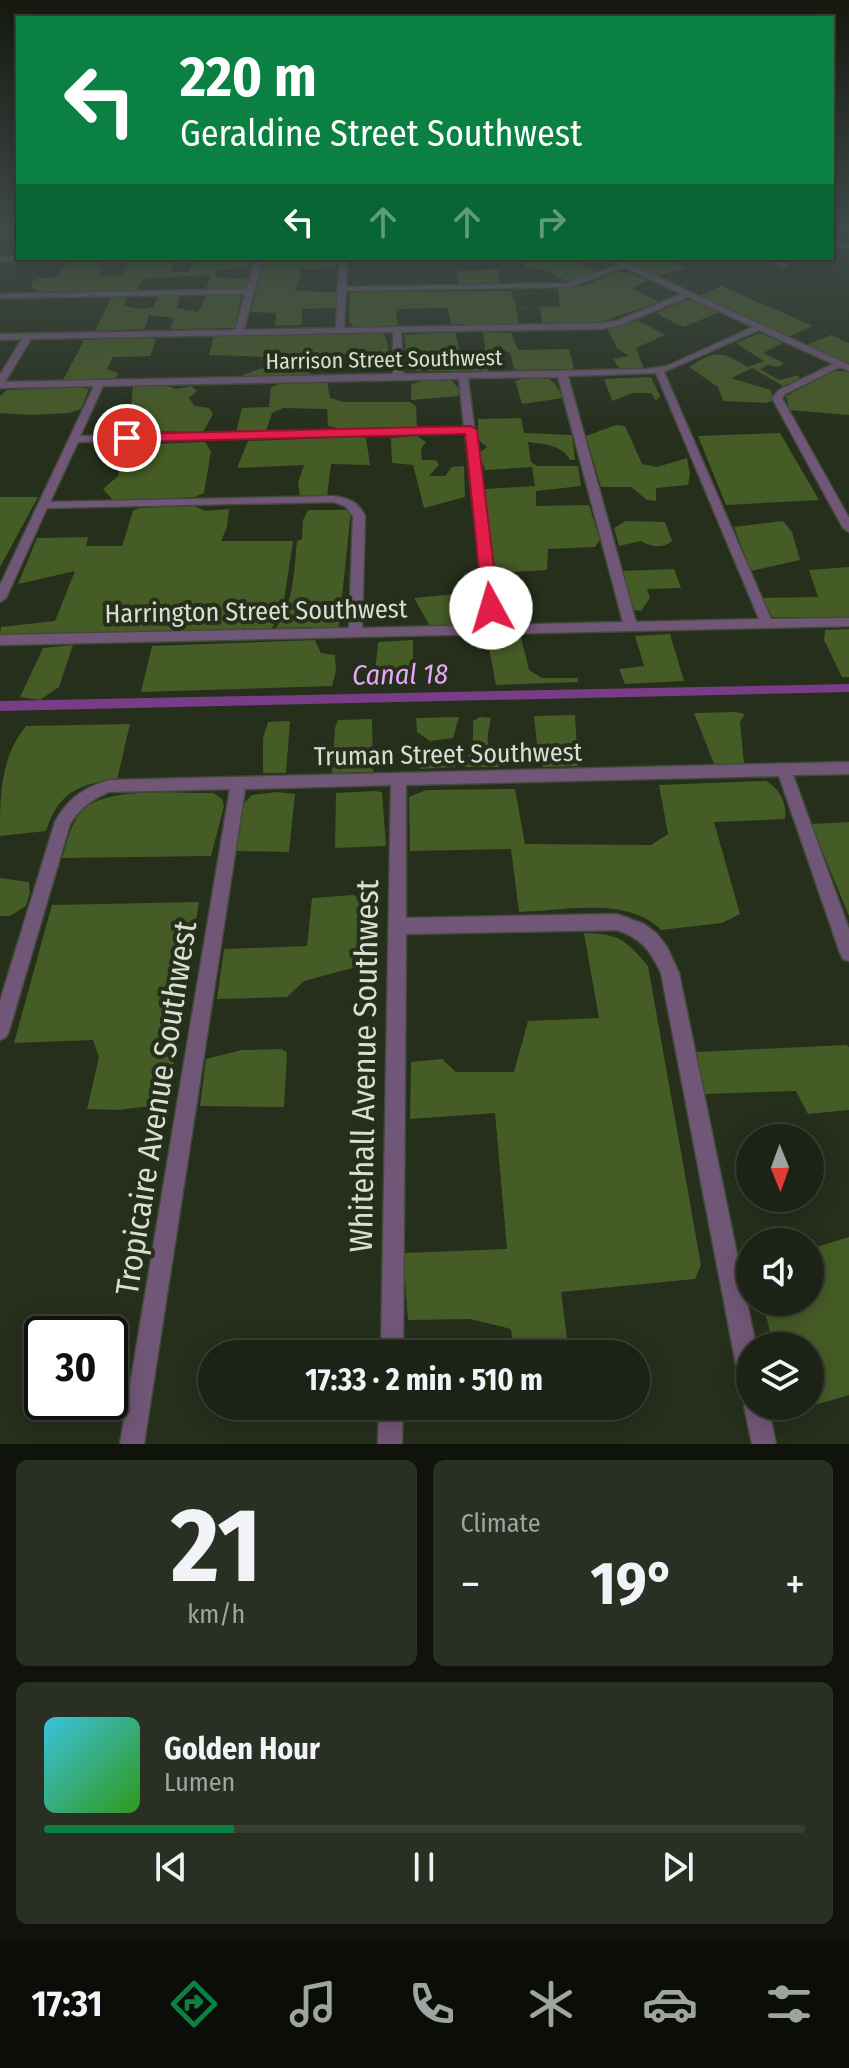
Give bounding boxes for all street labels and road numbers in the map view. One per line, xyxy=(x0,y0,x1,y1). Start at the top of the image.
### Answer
street label: Harrison Street Southwest xyxy=(265,344,503,375)
street label: Harrington Street Southwest xyxy=(104,593,408,630)
street label: Truman Street Southwest xyxy=(314,737,583,772)
street label: Whitehall Avenue Southwest xyxy=(342,879,386,1253)
street label: Tropicaire Avenue Southwest xyxy=(108,918,204,1298)

